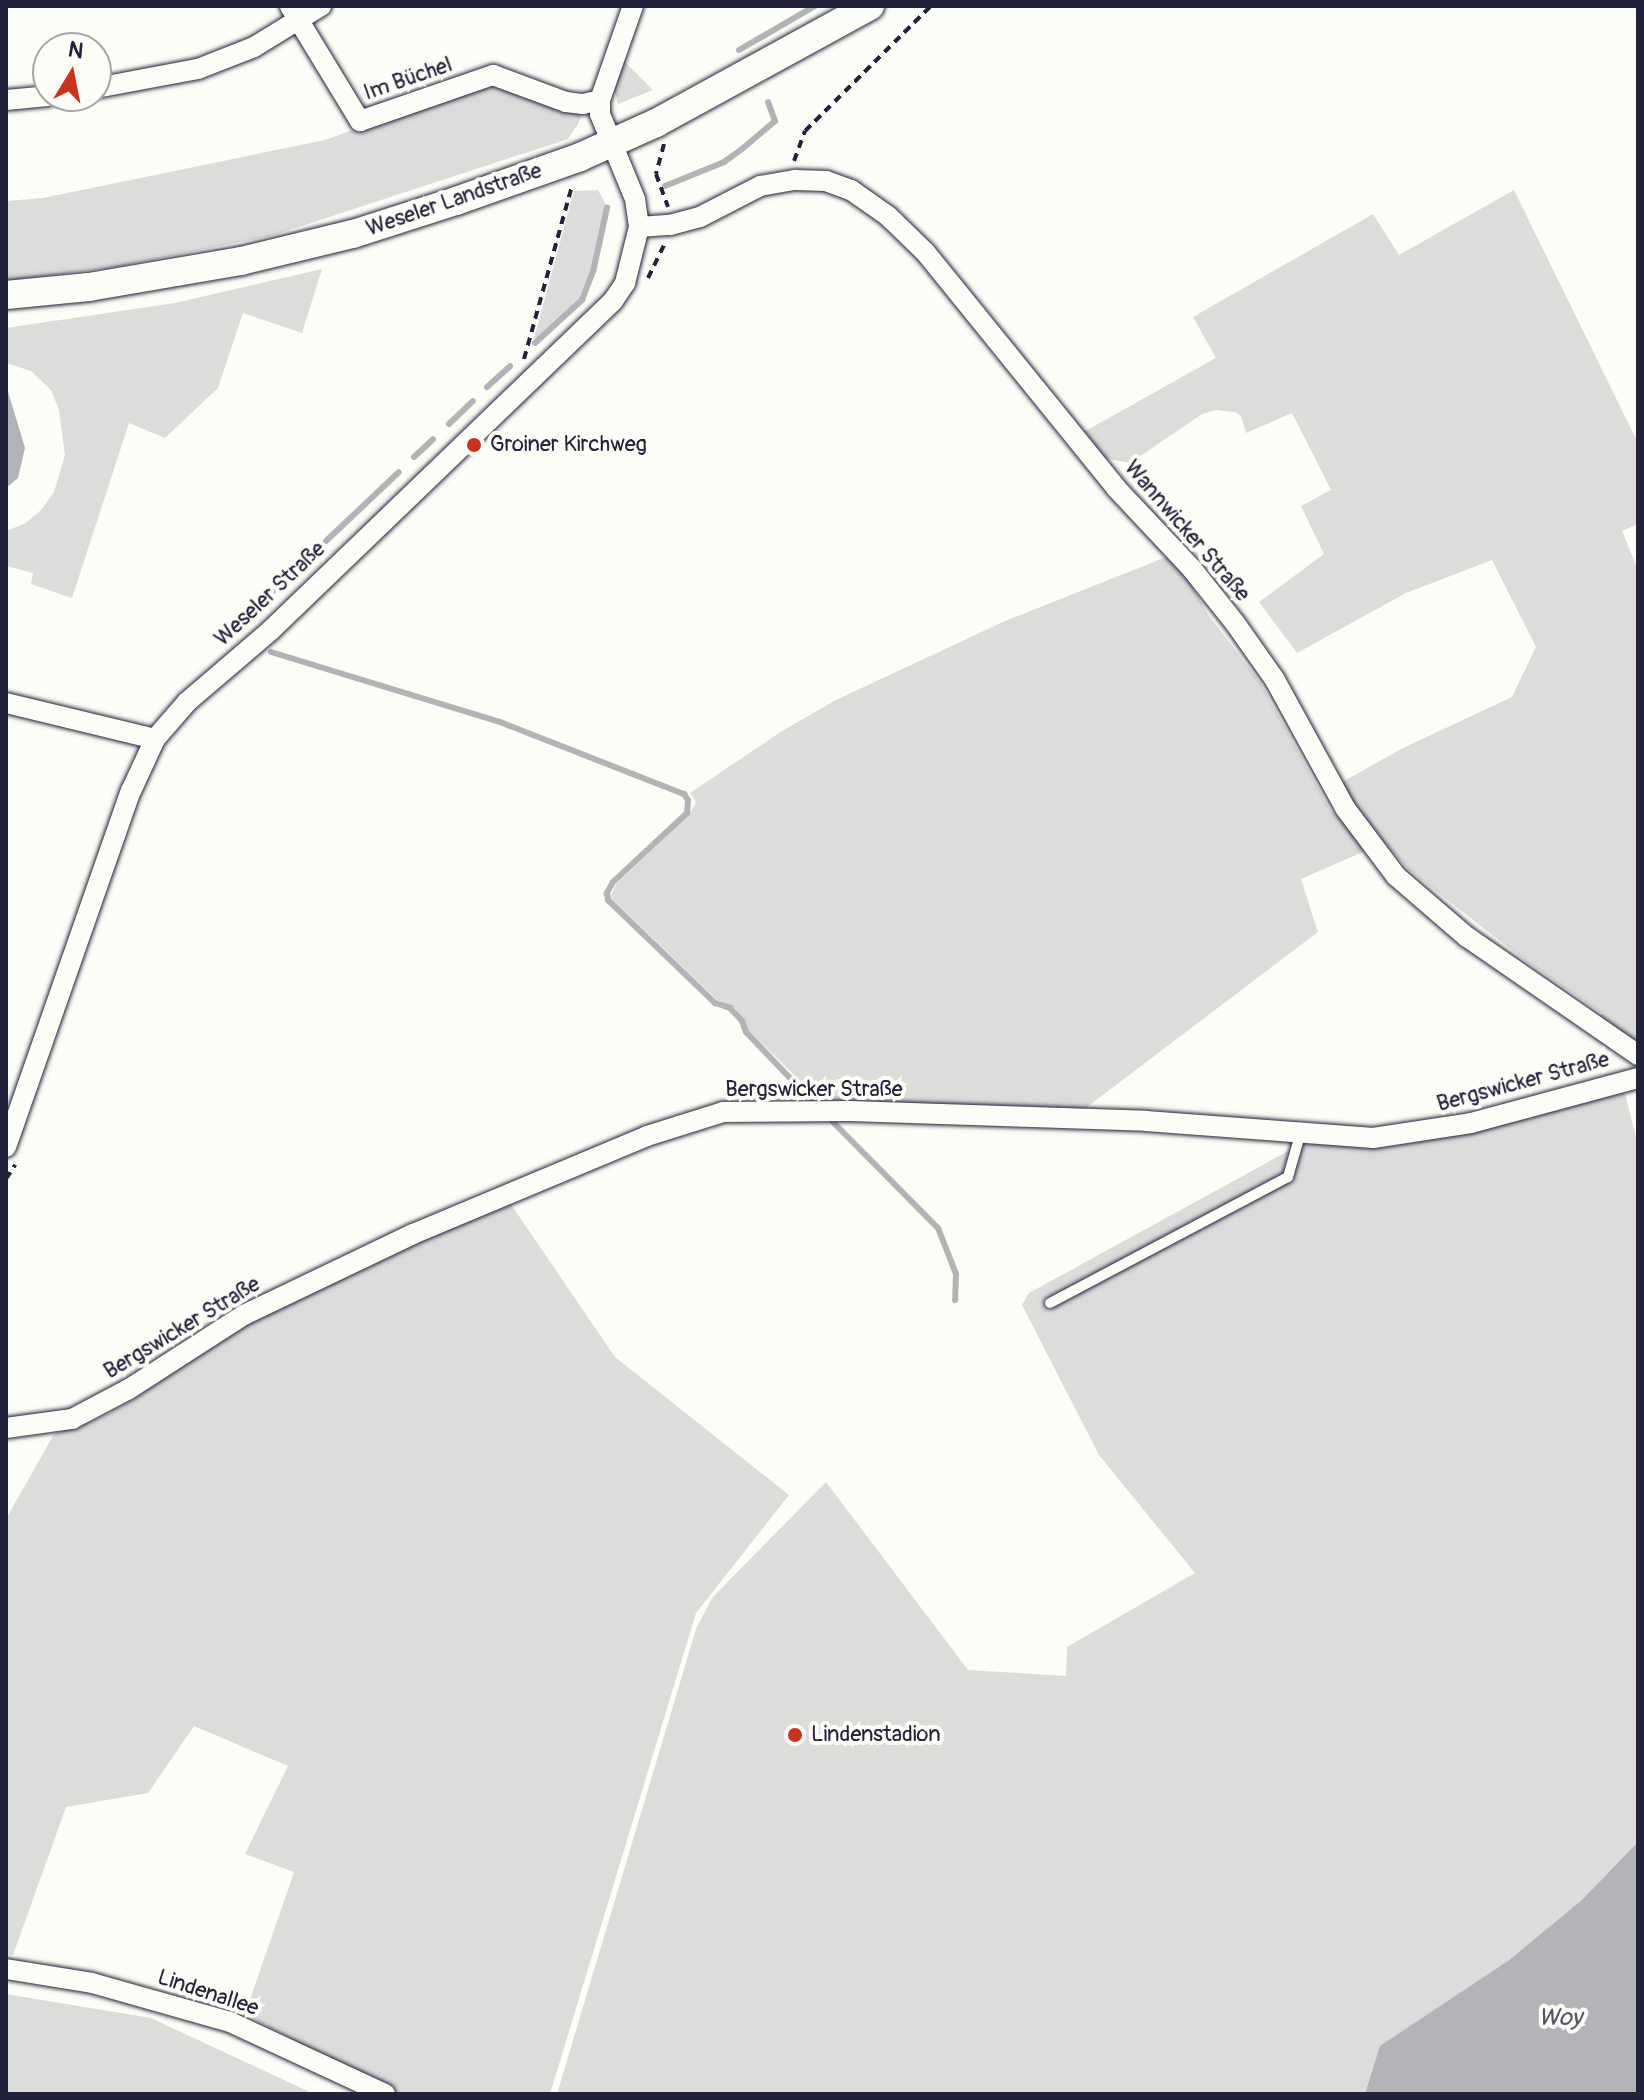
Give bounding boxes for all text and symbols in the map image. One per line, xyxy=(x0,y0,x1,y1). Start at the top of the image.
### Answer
north arrow xyxy=(32,32,112,112)
text: N xyxy=(66,35,86,65)
street label: Im Büchel xyxy=(360,52,456,106)
street label: Weseler Landstraße xyxy=(363,158,545,242)
place label: Groiner Kirchweg xyxy=(490,432,647,458)
marker: Groiner Kirchweg xyxy=(465,436,483,454)
street label: Wannwicker Straße xyxy=(1118,455,1256,607)
street label: Weseler Straße xyxy=(209,536,331,652)
street label: Bergswicker Straße xyxy=(1434,1046,1612,1118)
street label: Bergswicker Straße xyxy=(725,1077,903,1103)
street label: Bergswicker Straße xyxy=(99,1271,265,1385)
place label: Lindenstadion xyxy=(811,1722,941,1748)
marker: Lindenstadion xyxy=(786,1726,804,1744)
street label: Lindenallee xyxy=(154,1964,262,2022)
water label: Woy xyxy=(1538,2004,1582,2032)

